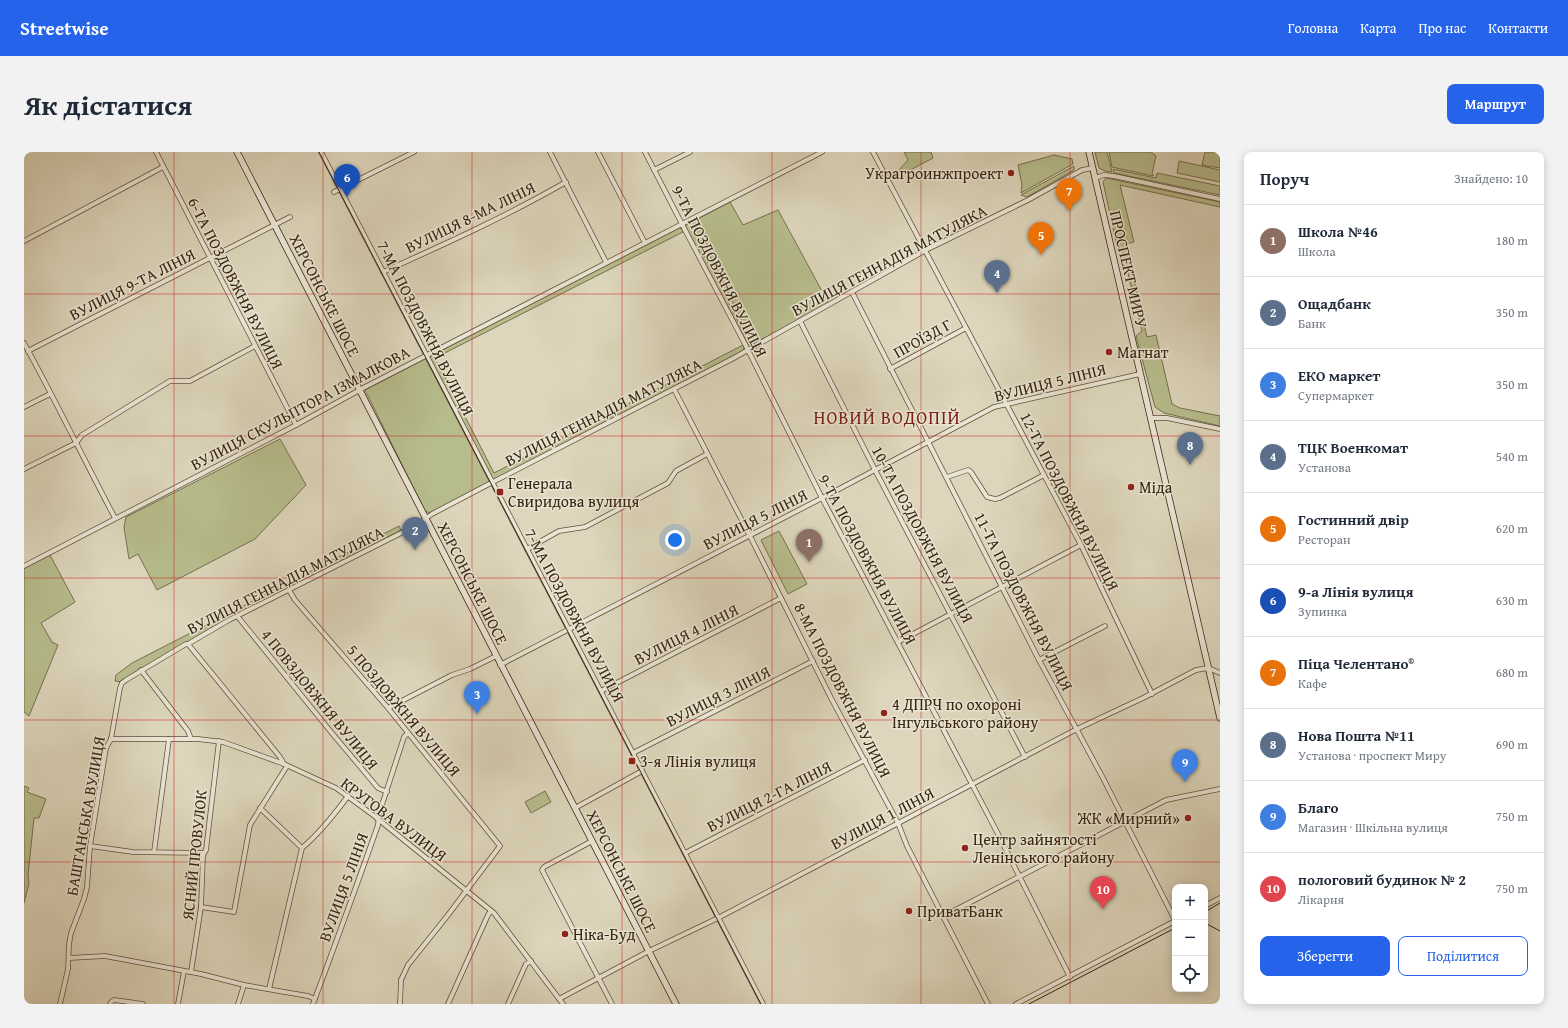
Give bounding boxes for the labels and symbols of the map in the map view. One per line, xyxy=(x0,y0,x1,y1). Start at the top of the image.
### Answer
place label: Украгроинжпроект xyxy=(865,161,1003,185)
pin: 6 xyxy=(334,164,360,197)
marker: Украгроинжпроект xyxy=(1006,168,1016,178)
street label: ВУЛИЦЯ 8-МА ЛІНІЯ xyxy=(401,175,540,259)
pin: 7 xyxy=(1056,178,1082,211)
street label: 9-ТА ПОЗДОВЖНЯ ВУЛИЦЯ xyxy=(666,181,774,362)
street label: 6-ТА ПОЗДОВЖНЯ ВУЛИЦЯ xyxy=(182,193,290,374)
street label: ВУЛИЦЯ ГЕННАДІЯ МАТУЛЯКА xyxy=(787,198,991,322)
street label: ПРОСПЕКТ МИРУ xyxy=(1104,208,1154,330)
pin: 5 xyxy=(1028,222,1054,255)
street label: ХЕРСОНСЬКЕ ШОСЕ xyxy=(284,230,366,360)
street label: 7-МА ПОЗДОВЖНЯ ВУЛИЦЯ xyxy=(371,236,481,420)
street label: ВУЛИЦЯ 9-ТА ЛІНІЯ xyxy=(65,242,200,326)
pin: 4 xyxy=(984,260,1010,293)
street label: ПРОЇЗД Г xyxy=(888,312,956,364)
street label: ВУЛИЦЯ СКУЛЬПТОРА ІЗМАЛКОВА xyxy=(186,340,414,476)
place label: Магнат xyxy=(1117,340,1169,364)
marker: Магнат xyxy=(1104,347,1114,357)
street label: ВУЛИЦЯ ГЕННАДІЯ МАТУЛЯКА xyxy=(500,352,706,472)
street label: ВУЛИЦЯ 5 ЛІНІЯ xyxy=(992,356,1109,407)
district label: НОВИЙ ВОДОПІЙ xyxy=(813,404,961,431)
street label: 12-ТА ПОЗДОВЖНЯ ВУЛИЦЯ xyxy=(1014,408,1126,595)
pin: 8 xyxy=(1177,432,1203,465)
street label: 10-ТА ПОЗДОВЖНЯ ВУЛИЦЯ xyxy=(866,441,980,627)
street label: 9-ТА ПОЗДОВЖНЯ ВУЛИЦЯ xyxy=(813,470,923,649)
place label: Генерала Свиридова вулиця xyxy=(508,471,639,513)
place label: Міда xyxy=(1139,475,1173,499)
street label: ВУЛИЦЯ 5 ЛІНІЯ xyxy=(699,482,812,556)
marker: Міда xyxy=(1126,482,1136,492)
marker: Генерала Свиридова вулиця xyxy=(495,487,505,497)
street label: 11-ТА ПОЗДОВЖНЯ ВУЛИЦЯ xyxy=(968,508,1080,695)
pin: 2 xyxy=(402,517,428,550)
street label: ХЕРСОНСЬКЕ ШОСЕ xyxy=(432,518,514,648)
street label: ВУЛИЦЯ ГЕННАДІЯ МАТУЛЯКА xyxy=(182,520,388,640)
street label: 7-МА ПОЗДОВЖНЯ ВУЛИЦЯ xyxy=(519,524,631,707)
pin: 1 xyxy=(796,529,822,562)
your location xyxy=(665,530,685,550)
street label: ВУЛИЦЯ 4 ЛІНІЯ xyxy=(630,597,743,671)
street label: 8-МА ПОЗДОВЖНЯ ВУЛИЦЯ xyxy=(788,598,898,782)
street label: 4 ПОВЗДОВЖНЯ ВУЛИЦЯ xyxy=(256,624,385,775)
street label: 5 ПОЗДОВЖНЯ ВУЛИЦЯ xyxy=(342,639,467,782)
street label: ВУЛИЦЯ 3 ЛІНІЯ xyxy=(662,659,775,733)
pin: 3 xyxy=(464,681,490,714)
place label: 4 ДПРЧ по охороні Інгульського району xyxy=(892,692,1038,734)
marker: 4 ДПРЧ по охороні Інгульського району xyxy=(879,708,889,718)
street label: БАШТАНСЬКА ВУЛИЦЯ xyxy=(59,734,111,898)
place label: 3-я Лінія вулиця xyxy=(640,749,756,773)
pin: 9 xyxy=(1172,749,1198,782)
street label: ВУЛИЦЯ 2-ГА ЛІНІЯ xyxy=(702,754,836,838)
marker: 3-я Лінія вулиця xyxy=(627,756,637,766)
street label: КРУГОВА ВУЛИЦЯ xyxy=(336,771,453,867)
street label: ВУЛИЦЯ 1 ЛІНІЯ xyxy=(826,780,939,855)
street label: ЯСНИЙ ПРОВУЛОК xyxy=(175,788,213,922)
street label: ХЕРСОНСЬКЕ ШОСЕ xyxy=(581,806,663,936)
place label: ЖК «Мирний» xyxy=(1077,806,1180,830)
marker: ЖК «Мирний» xyxy=(1183,813,1193,823)
place label: Центр зайнятості Ленінського району xyxy=(973,827,1115,869)
street label: ВУЛИЦЯ 5 ЛІНІЯ xyxy=(312,829,374,945)
marker: Центр зайнятості Ленінського району xyxy=(960,843,970,853)
pin: 10 xyxy=(1090,876,1116,909)
place label: ПриватБанк xyxy=(917,899,1004,923)
marker: ПриватБанк xyxy=(904,906,914,916)
place label: Ніка-Буд xyxy=(573,922,636,946)
marker: Ніка-Буд xyxy=(560,929,570,939)

